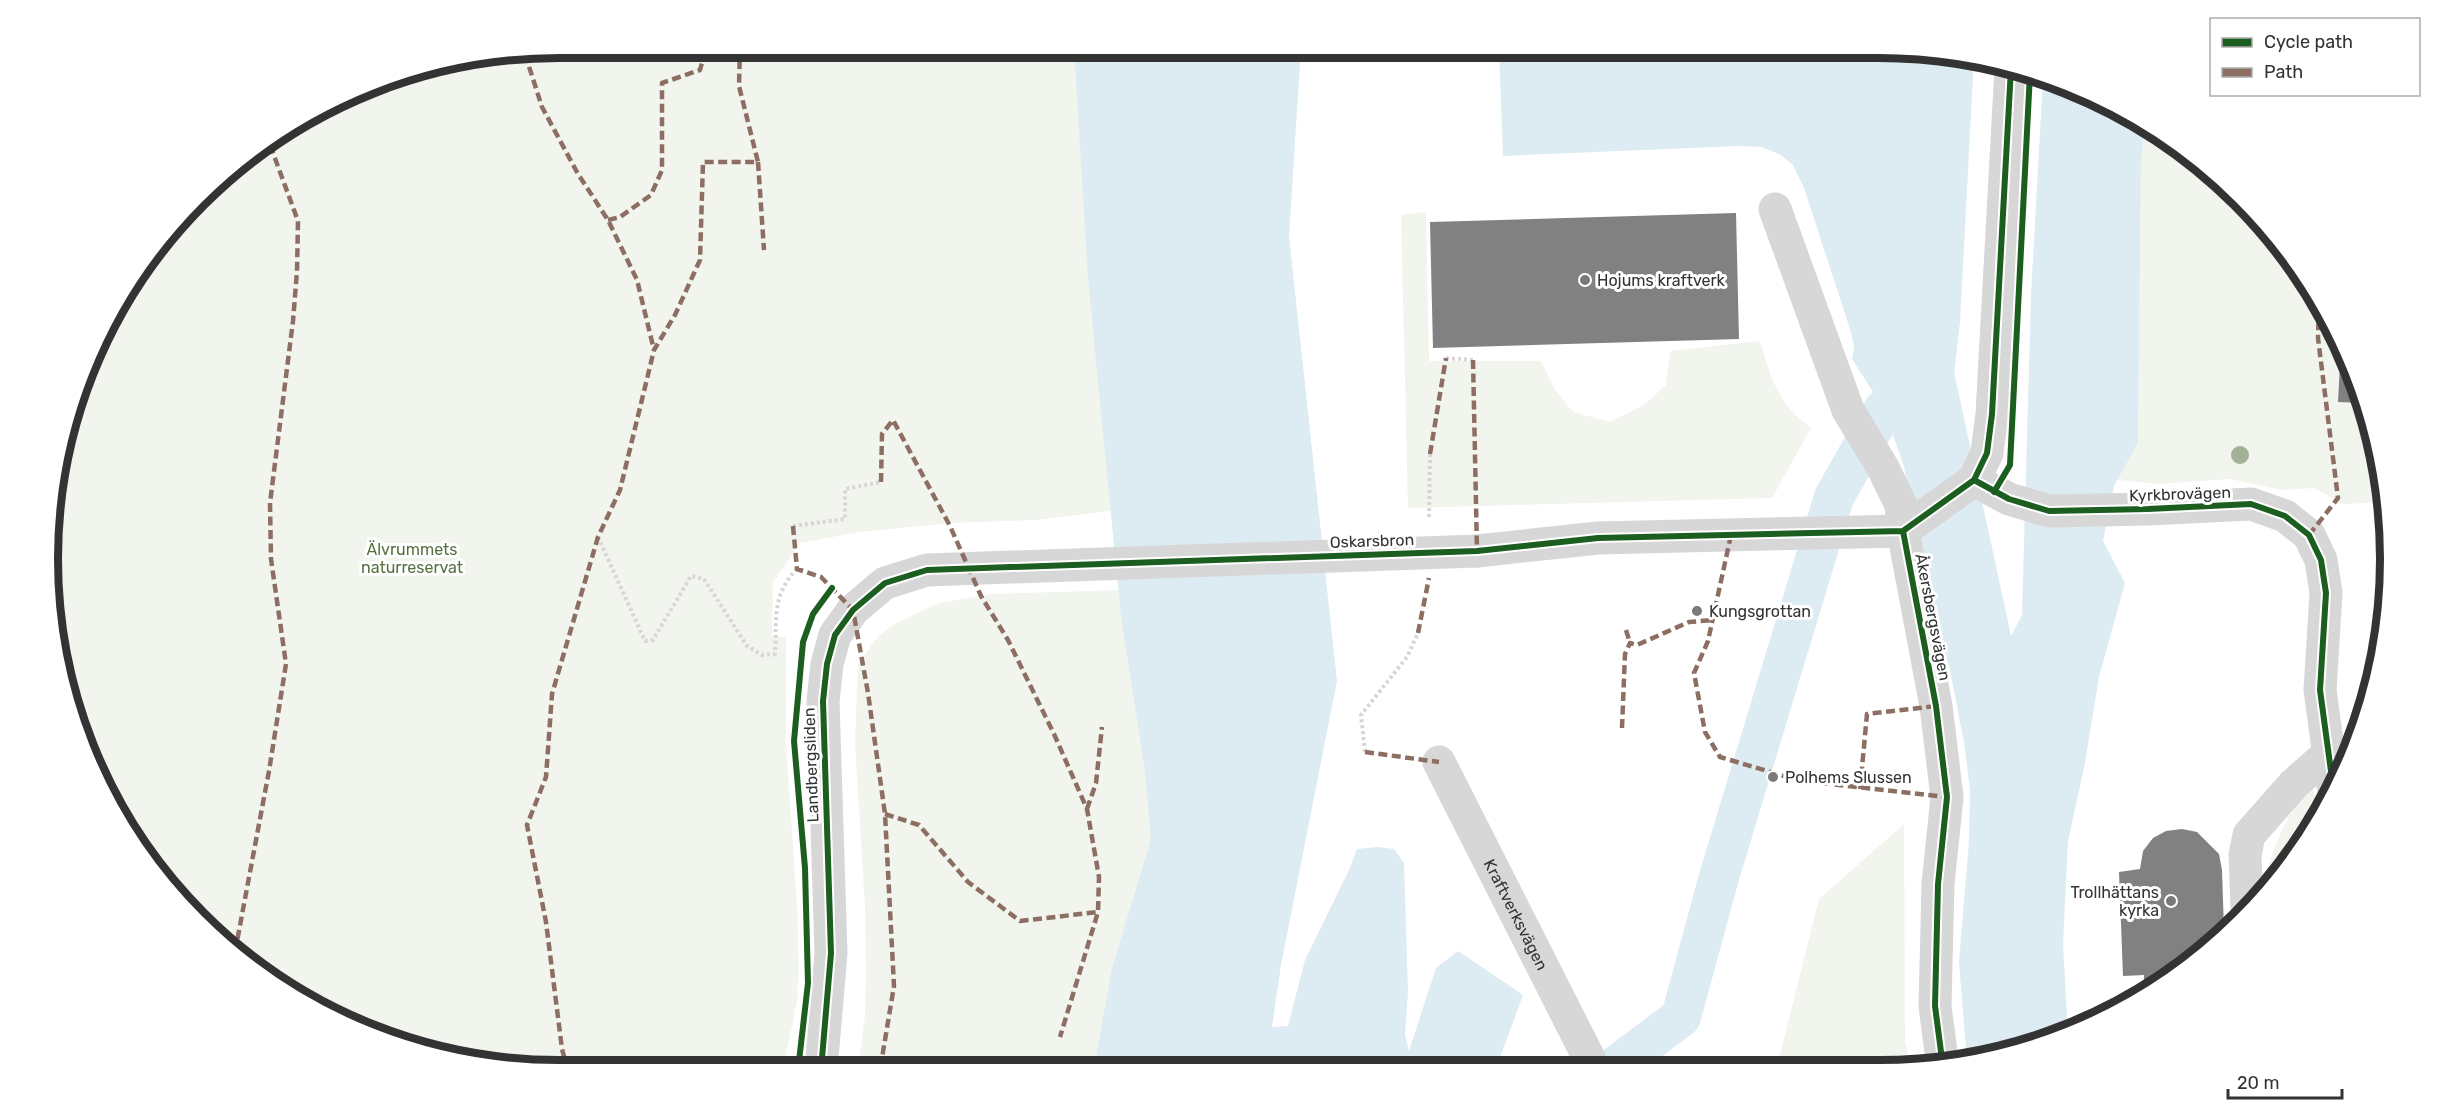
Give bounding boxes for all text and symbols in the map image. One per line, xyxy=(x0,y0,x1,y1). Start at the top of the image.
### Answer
legend xyxy=(2210,18,2420,96)
text: Cycle path xyxy=(2264,31,2353,53)
text: Path xyxy=(2264,61,2303,83)
place label: Hojums kraftverk xyxy=(1597,271,1726,290)
marker: Hojums kraftverk xyxy=(1578,273,1592,287)
street label: Kyrkbrovägen xyxy=(2129,483,2231,505)
street label: Oskarsbron xyxy=(1329,530,1415,552)
park label: Älvrummets naturreservat xyxy=(361,540,463,577)
street label: Åkersbergsvägen xyxy=(1911,552,1955,682)
place label: Kungsgrottan xyxy=(1709,602,1811,621)
marker: Kungsgrottan xyxy=(1690,604,1704,618)
street label: Landbergsliden xyxy=(799,707,823,823)
place label: Polhems Slussen xyxy=(1785,768,1912,787)
marker: Polhems Slussen xyxy=(1766,770,1780,784)
street label: Kraftverksvägen xyxy=(1480,856,1552,973)
place label: Trollhättans kyrka xyxy=(2070,883,2159,920)
marker: Trollhättans kyrka xyxy=(2164,894,2178,908)
scale bar xyxy=(2228,1062,2342,1100)
text: 20 m xyxy=(2237,1072,2279,1094)

